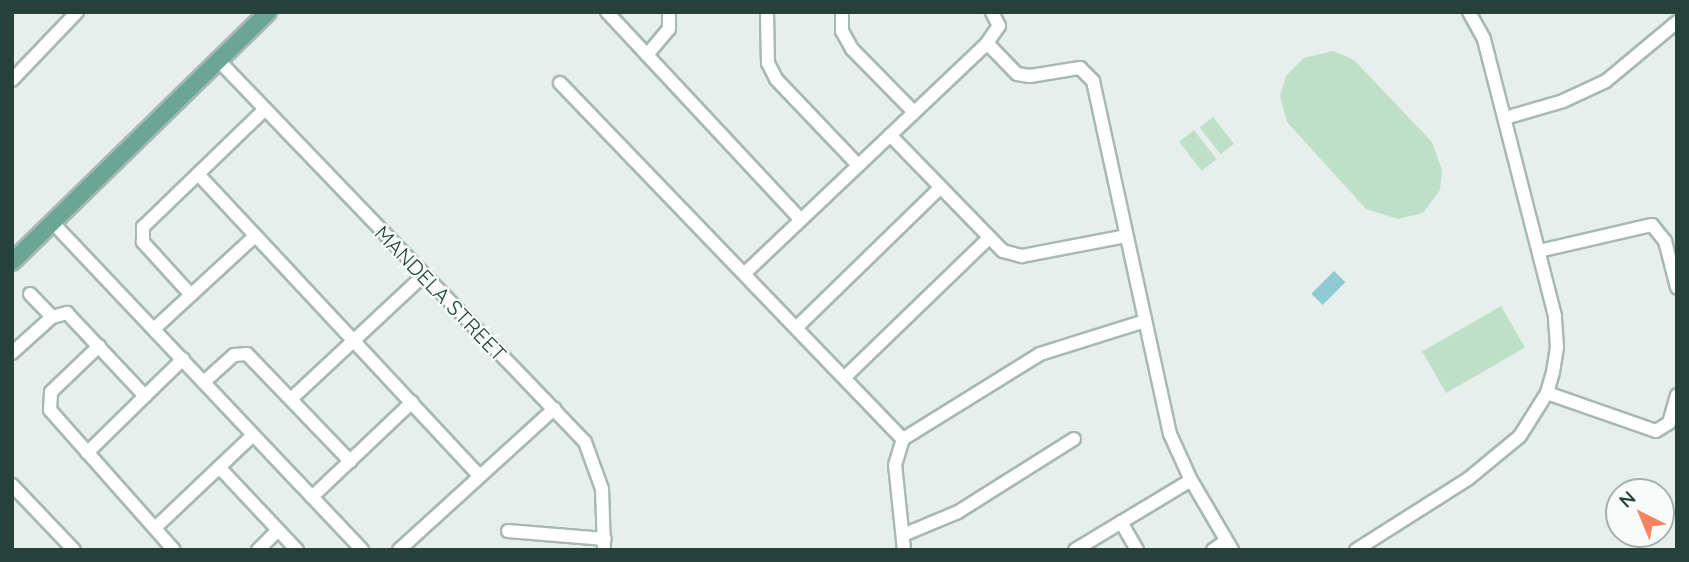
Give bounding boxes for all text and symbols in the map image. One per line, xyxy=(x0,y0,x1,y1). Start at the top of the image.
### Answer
street label: MANDELA STREET xyxy=(370,220,512,366)
north arrow xyxy=(1605,478,1675,548)
text: N xyxy=(1614,486,1640,513)

